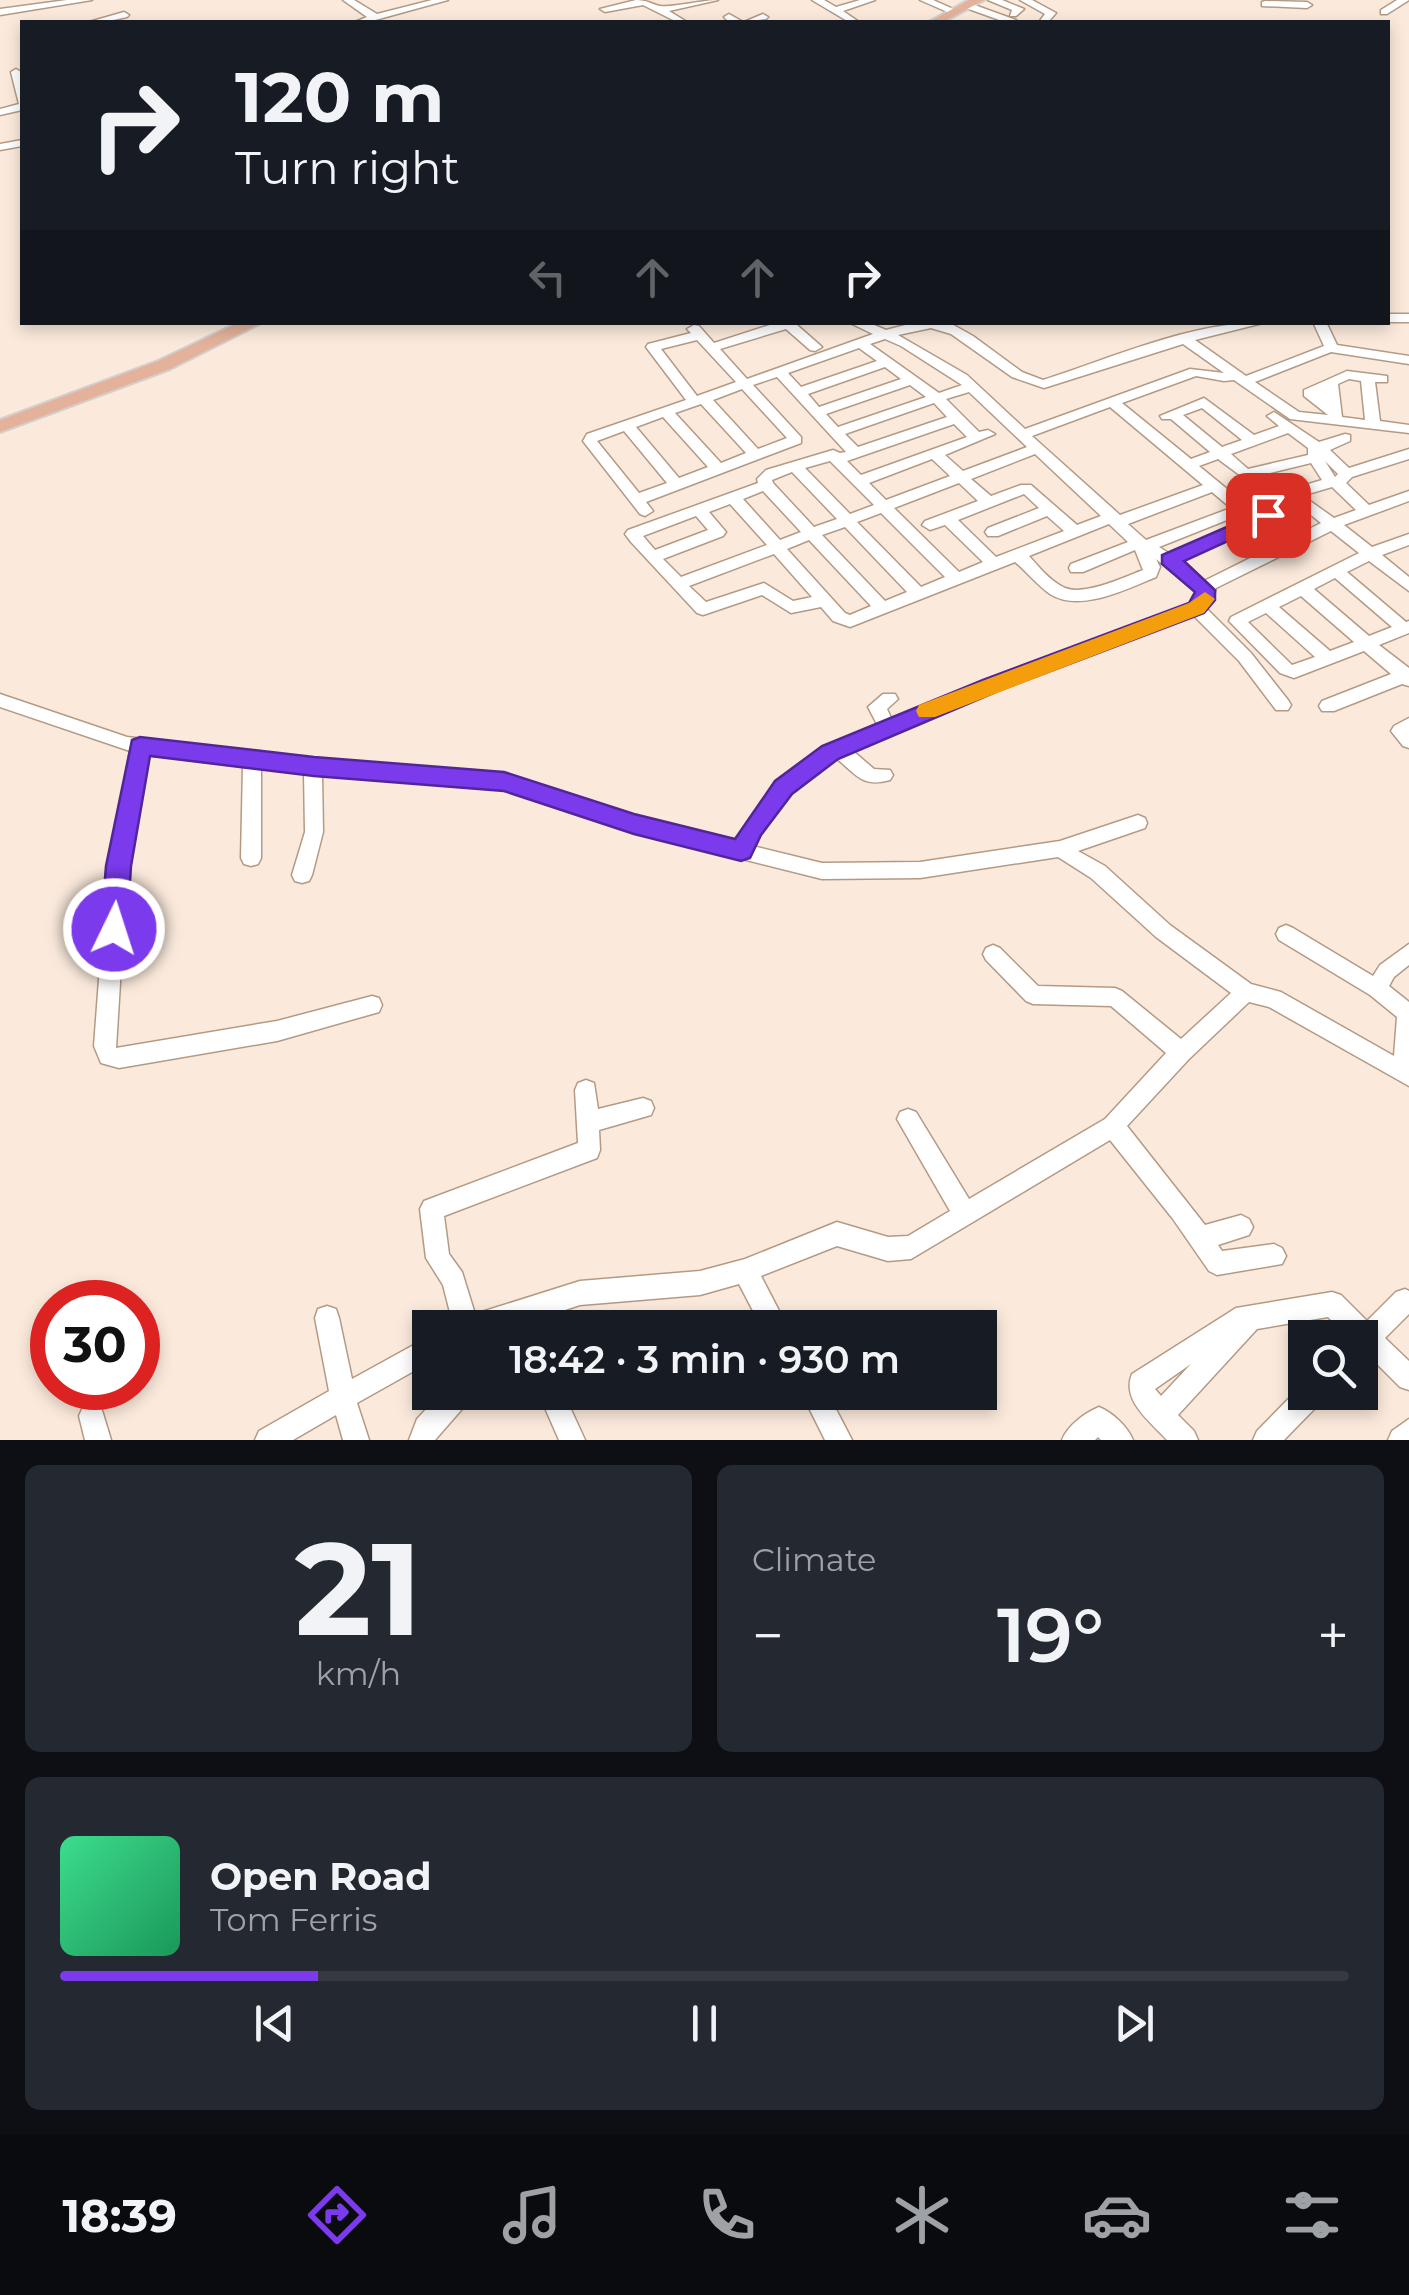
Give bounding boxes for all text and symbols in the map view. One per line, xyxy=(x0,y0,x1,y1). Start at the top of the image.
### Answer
text: 120 m xyxy=(235,54,445,140)
icon: right xyxy=(70,60,200,190)
text: Turn right xyxy=(235,140,460,195)
icon: left xyxy=(520,250,575,305)
icon: ahead xyxy=(625,250,680,305)
icon: ahead xyxy=(730,250,785,305)
icon: right xyxy=(835,250,890,305)
pin xyxy=(1226,473,1311,558)
icon: arrive xyxy=(1241,488,1296,543)
position arrow xyxy=(62,877,166,981)
speed limit sign: 30 xyxy=(30,1280,160,1410)
map controls xyxy=(1288,1320,1378,1410)
button: search xyxy=(1288,1320,1378,1410)
text: 18:42 · 3 min · 930 m xyxy=(509,1336,900,1383)
text: 21 xyxy=(295,1509,422,1668)
text: Climate xyxy=(752,1540,876,1579)
text: 19° xyxy=(997,1589,1104,1681)
text: − xyxy=(752,1602,784,1669)
text: + xyxy=(1317,1602,1349,1669)
text: km/h xyxy=(316,1654,401,1693)
text: Open Road xyxy=(210,1853,432,1900)
text: Tom Ferris xyxy=(210,1900,377,1939)
icon: previous xyxy=(247,1996,302,2051)
icon: pause xyxy=(677,1996,732,2051)
icon: next xyxy=(1107,1996,1162,2051)
icon: directions xyxy=(302,2180,372,2250)
icon: music xyxy=(497,2180,567,2250)
icon: phone xyxy=(692,2180,762,2250)
icon: climate xyxy=(887,2180,957,2250)
icon: car xyxy=(1082,2180,1152,2250)
icon: filters xyxy=(1277,2180,1347,2250)
text: 18:39 xyxy=(62,2188,177,2243)

